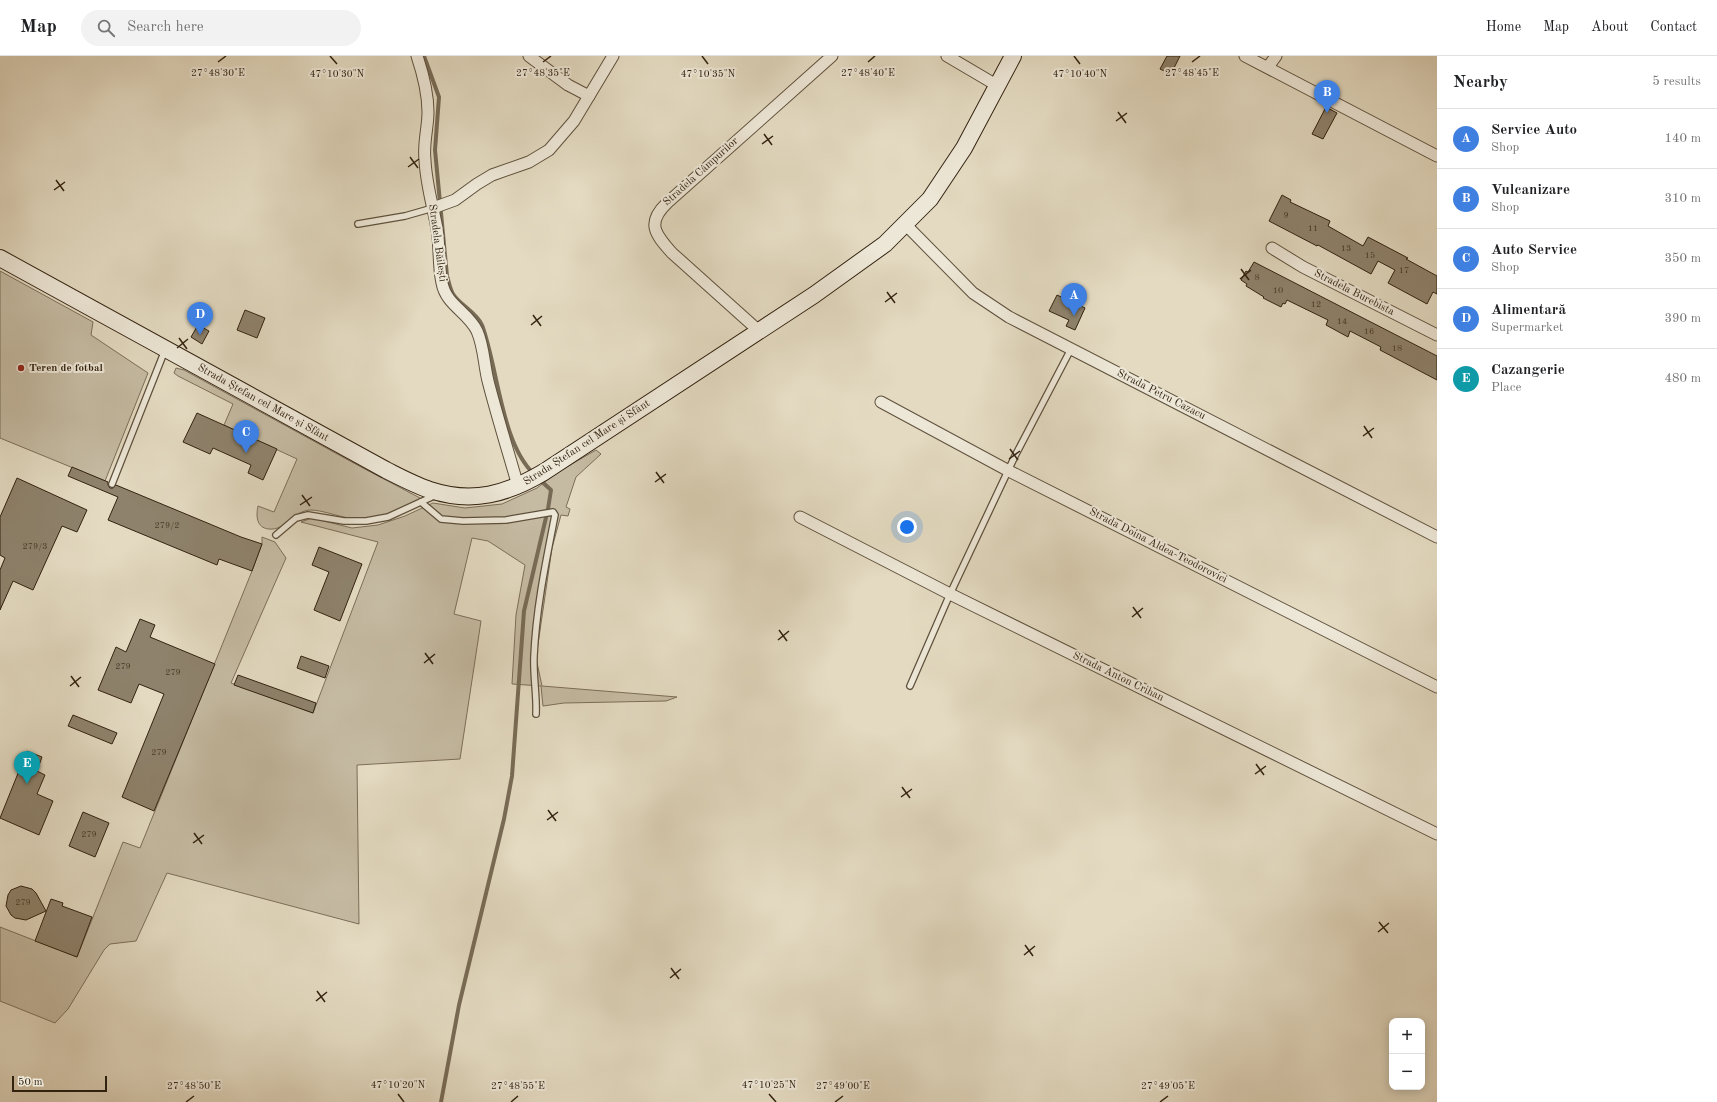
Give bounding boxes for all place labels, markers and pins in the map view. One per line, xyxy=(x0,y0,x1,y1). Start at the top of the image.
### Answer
pin: B xyxy=(1314,80,1340,113)
pin: A xyxy=(1061,283,1087,316)
pin: D xyxy=(187,302,213,335)
marker: Teren de fotbal xyxy=(16,363,26,373)
place label: Teren de fotbal xyxy=(29,363,104,374)
pin: C xyxy=(233,420,259,453)
pin: E xyxy=(14,751,40,784)

